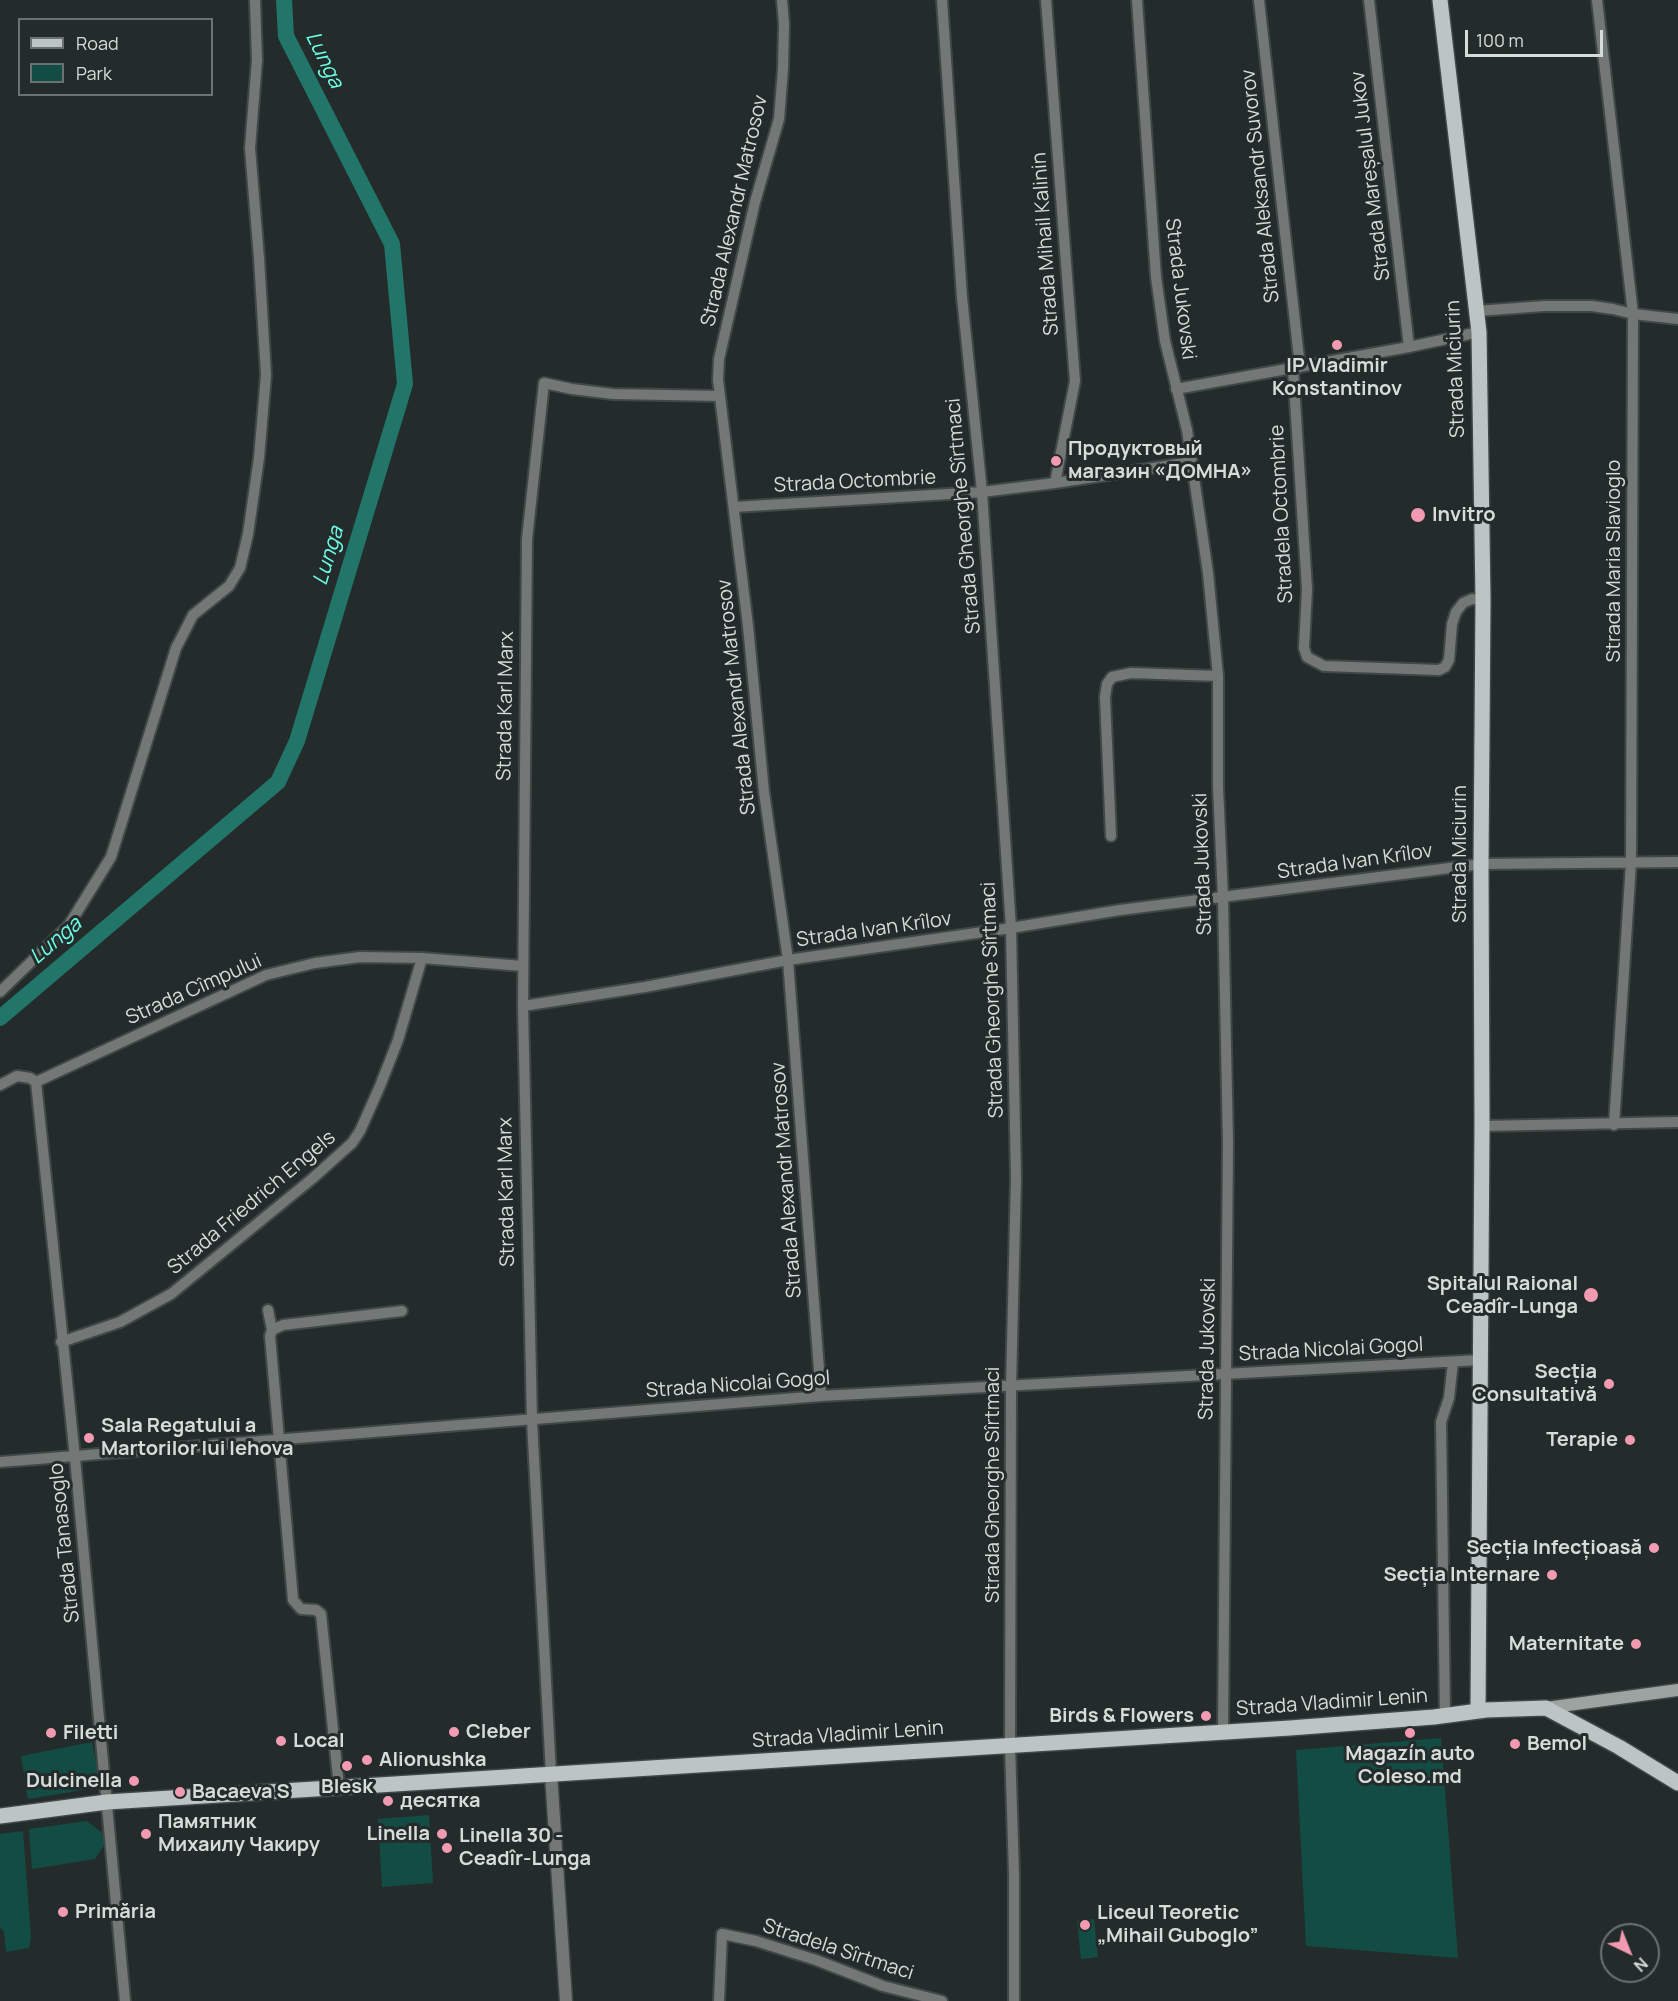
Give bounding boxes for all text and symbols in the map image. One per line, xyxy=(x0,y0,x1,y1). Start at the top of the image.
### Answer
legend xyxy=(18,18,213,96)
scale bar xyxy=(1468,18,1606,56)
water label: Lunga xyxy=(300,28,348,92)
text: 100 m xyxy=(1476,28,1524,52)
text: Road xyxy=(76,31,119,55)
text: Park xyxy=(76,61,112,85)
street label: Strada Aleksandr Suvorov xyxy=(1237,68,1285,304)
street label: Strada Mareșalul Jukov xyxy=(1346,70,1396,282)
street label: Strada Alexandr Matrosov xyxy=(697,93,773,329)
street label: Strada Mihail Kalinin xyxy=(1028,151,1064,337)
street label: Strada Jukovski xyxy=(1159,217,1201,361)
street label: Strada Miciurin xyxy=(1442,300,1470,438)
marker: IP Vladimir Konstantinov xyxy=(1330,338,1344,352)
place label: IP Vladimir Konstantinov xyxy=(1272,354,1402,401)
street label: Strada Gheorghe Sîrtmaci xyxy=(942,397,986,635)
street label: Stradela Octombrie xyxy=(1265,424,1299,604)
place label: Продуктовый магазин «ДОМНА» xyxy=(1068,437,1252,484)
marker: Продуктовый магазин «ДОМНА» xyxy=(1049,454,1063,468)
street label: Strada Maria Slavioglo xyxy=(1602,460,1626,662)
street label: Strada Octombrie xyxy=(773,466,937,498)
place label: Invitro xyxy=(1432,503,1496,527)
marker: Invitro xyxy=(1409,506,1427,524)
water label: Lunga xyxy=(308,524,350,588)
street label: Strada Alexandr Matrosov xyxy=(713,578,761,816)
street label: Strada Karl Marx xyxy=(493,631,519,781)
street label: Strada Miciurin xyxy=(1448,785,1472,923)
street label: Strada Jukovski xyxy=(1189,792,1217,936)
street label: Strada Ivan Krîlov xyxy=(1276,839,1434,885)
street label: Strada Gheorghe Sîrtmaci xyxy=(977,881,1009,1119)
street label: Strada Ivan Krîlov xyxy=(795,907,953,953)
water label: Lunga xyxy=(25,912,87,970)
street label: Strada Cîmpului xyxy=(122,949,266,1031)
street label: Strada Alexandr Matrosov xyxy=(767,1061,807,1299)
street label: Strada Karl Marx xyxy=(494,1117,520,1267)
street label: Strada Friedrich Engels xyxy=(163,1126,341,1280)
place label: Spitalul Raional Ceadîr-Lunga xyxy=(1427,1272,1578,1319)
street label: Strada Jukovski xyxy=(1195,1278,1221,1420)
marker: Spitalul Raional Ceadîr-Lunga xyxy=(1582,1286,1600,1304)
street label: Strada Nicolai Gogol xyxy=(1238,1333,1424,1367)
place label: Secția Consultativă xyxy=(1472,1360,1597,1407)
street label: Strada Nicolai Gogol xyxy=(645,1367,831,1403)
street label: Strada Gheorghe Sîrtmaci xyxy=(981,1367,1005,1603)
marker: Secția Consultativă xyxy=(1602,1377,1616,1391)
place label: Sala Regatului a Martorilor lui Iehova xyxy=(101,1414,293,1461)
place label: Terapie xyxy=(1546,1428,1618,1452)
marker: Sala Regatului a Martorilor lui Iehova xyxy=(82,1431,96,1445)
marker: Terapie xyxy=(1623,1433,1637,1447)
street label: Strada Tanasoglo xyxy=(45,1462,85,1624)
place label: Secția Infecțioasă xyxy=(1466,1536,1642,1560)
marker: Secția Infecțioasă xyxy=(1647,1541,1661,1555)
place label: Secția Internare xyxy=(1383,1563,1540,1587)
marker: Secția Internare xyxy=(1545,1568,1559,1582)
place label: Maternitate xyxy=(1509,1632,1624,1656)
marker: Maternitate xyxy=(1629,1637,1643,1651)
street label: Strada Vladimir Lenin xyxy=(1235,1684,1429,1722)
place label: Birds & Flowers xyxy=(1049,1704,1194,1728)
marker: Birds & Flowers xyxy=(1199,1709,1213,1723)
street label: Strada Vladimir Lenin xyxy=(751,1716,945,1754)
place label: Cleber xyxy=(466,1720,531,1744)
place label: Filetti xyxy=(63,1721,118,1745)
marker: Cleber xyxy=(447,1725,461,1739)
marker: Filetti xyxy=(44,1726,58,1740)
marker: Magazín auto Coleso.md xyxy=(1403,1726,1417,1740)
place label: Local xyxy=(293,1729,345,1753)
place label: Bemol xyxy=(1527,1732,1587,1756)
marker: Local xyxy=(274,1734,288,1748)
marker: Bemol xyxy=(1508,1737,1522,1751)
place label: Magazín auto Coleso.md xyxy=(1345,1742,1475,1789)
place label: Alionushka xyxy=(379,1748,487,1772)
marker: Alionushka xyxy=(360,1753,374,1767)
marker: Blesk xyxy=(340,1759,354,1773)
place label: Dulcinella xyxy=(26,1769,122,1793)
marker: Dulcinella xyxy=(127,1774,141,1788)
place label: Blesk xyxy=(321,1775,373,1799)
place label: Bacaeva S xyxy=(192,1780,290,1804)
marker: Bacaeva S xyxy=(173,1785,187,1799)
place label: десятка xyxy=(400,1789,481,1813)
marker: десятка xyxy=(381,1794,395,1808)
place label: Памятник Михаилу Чакиру xyxy=(158,1810,320,1857)
place label: Linella xyxy=(367,1822,430,1846)
place label: Linella 30 - Ceadîr-Lunga xyxy=(459,1824,591,1871)
marker: Памятник Михаилу Чакиру xyxy=(139,1827,153,1841)
marker: Linella xyxy=(435,1827,449,1841)
marker: Linella 30 - Ceadîr-Lunga xyxy=(440,1841,454,1855)
place label: Primăria xyxy=(75,1900,156,1924)
place label: Liceul Teoretic „Mihail Guboglo” xyxy=(1097,1901,1259,1948)
marker: Primăria xyxy=(56,1905,70,1919)
street label: Stradela Sîrtmaci xyxy=(759,1914,917,1986)
marker: Liceul Teoretic „Mihail Guboglo” xyxy=(1078,1918,1092,1932)
north arrow xyxy=(1600,1923,1660,1983)
text: N xyxy=(1629,1953,1653,1977)

